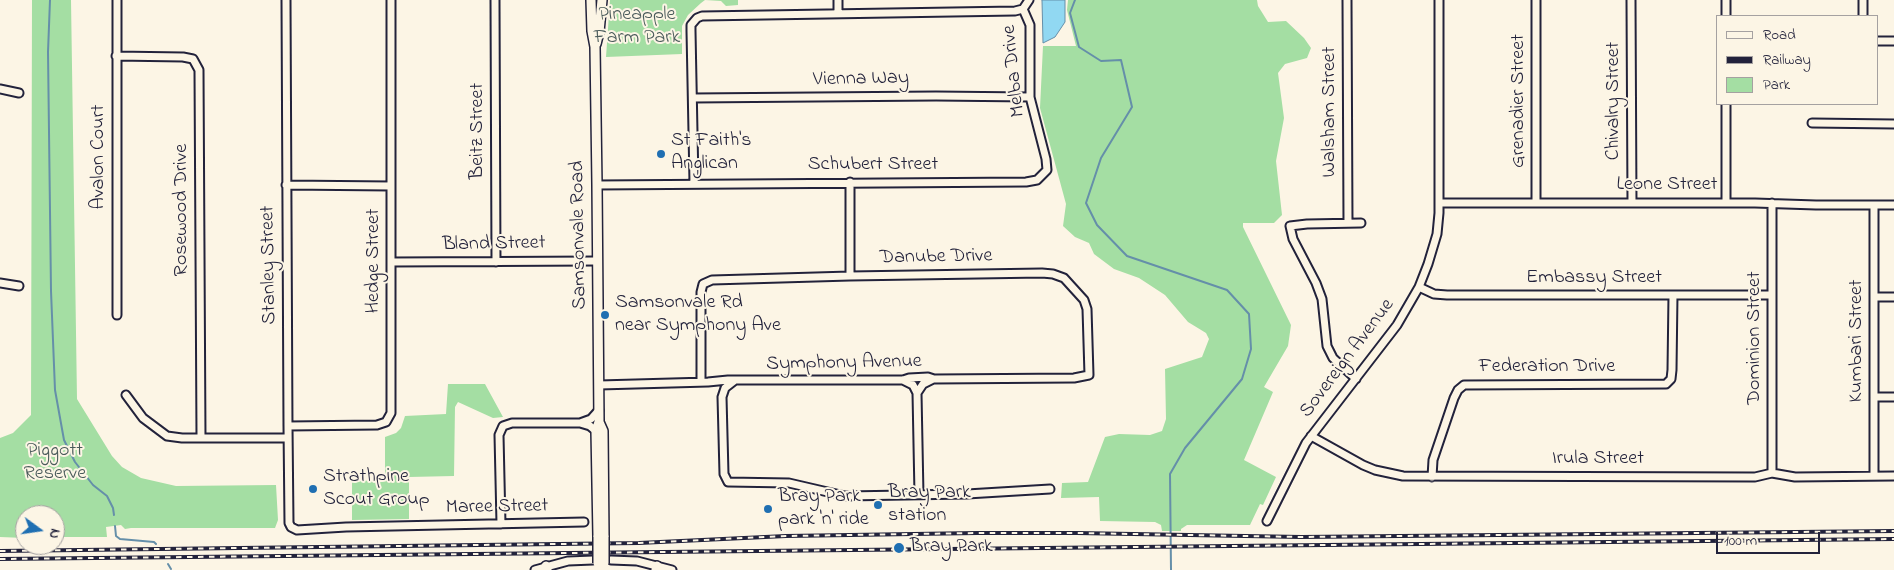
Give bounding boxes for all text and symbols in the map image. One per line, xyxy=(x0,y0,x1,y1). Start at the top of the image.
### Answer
park label: Pineapple Farm Park xyxy=(594,4,680,51)
legend xyxy=(1716,15,1879,105)
street label: Melba Drive xyxy=(998,24,1032,118)
text: Road xyxy=(1763,24,1796,46)
street label: Grenadier Street xyxy=(1508,34,1532,168)
street label: Chivalry Street xyxy=(1603,42,1627,160)
street label: Walsham Street xyxy=(1319,46,1343,178)
text: Railway xyxy=(1763,49,1811,71)
street label: Vienna Way xyxy=(813,67,909,93)
text: Park xyxy=(1763,74,1790,96)
street label: Beitz Street xyxy=(467,83,491,179)
street label: Avalon Court xyxy=(88,104,112,210)
place label: St Faith's Anglican xyxy=(671,130,751,177)
street label: Rosewood Drive xyxy=(171,144,195,276)
marker: St Faith's Anglican xyxy=(655,148,667,160)
street label: Schubert Street xyxy=(808,154,938,178)
street label: Samsonvale Road xyxy=(567,160,593,310)
street label: Leone Street xyxy=(1617,174,1717,198)
street label: Stanley Street xyxy=(257,205,283,325)
street label: Hedge Street xyxy=(363,208,387,314)
street label: Bland Street xyxy=(442,232,546,258)
street label: Danube Drive xyxy=(879,245,993,271)
street label: Embassy Street xyxy=(1526,267,1662,291)
street label: Dominion Street xyxy=(1744,271,1768,405)
street label: Kumbari Street xyxy=(1846,279,1870,403)
place label: Samsonvale Rd near Symphony Ave xyxy=(615,292,781,339)
street label: Sovereign Avenue xyxy=(1295,295,1401,423)
marker: Samsonvale Rd near Symphony Ave xyxy=(599,309,611,321)
street label: Symphony Avenue xyxy=(766,351,922,377)
street label: Federation Drive xyxy=(1479,356,1615,380)
park label: Piggott Reserve xyxy=(24,440,86,487)
street label: Irula Street xyxy=(1552,448,1644,472)
place label: Strathpine Scout Group xyxy=(323,466,430,513)
place label: Bray Park station xyxy=(888,482,971,529)
marker: Strathpine Scout Group xyxy=(307,483,319,495)
place label: Bray Park park 'n' ride xyxy=(778,486,869,533)
street label: Maree Street xyxy=(446,495,548,521)
marker: Bray Park station xyxy=(872,499,884,511)
marker: Bray Park park 'n' ride xyxy=(762,503,774,515)
north arrow xyxy=(15,505,65,555)
scale bar xyxy=(1719,522,1823,554)
text: N xyxy=(43,526,65,541)
text: 100 m xyxy=(1724,530,1757,552)
place label: Bray Park xyxy=(910,536,993,560)
marker: Bray Park xyxy=(892,541,906,555)

